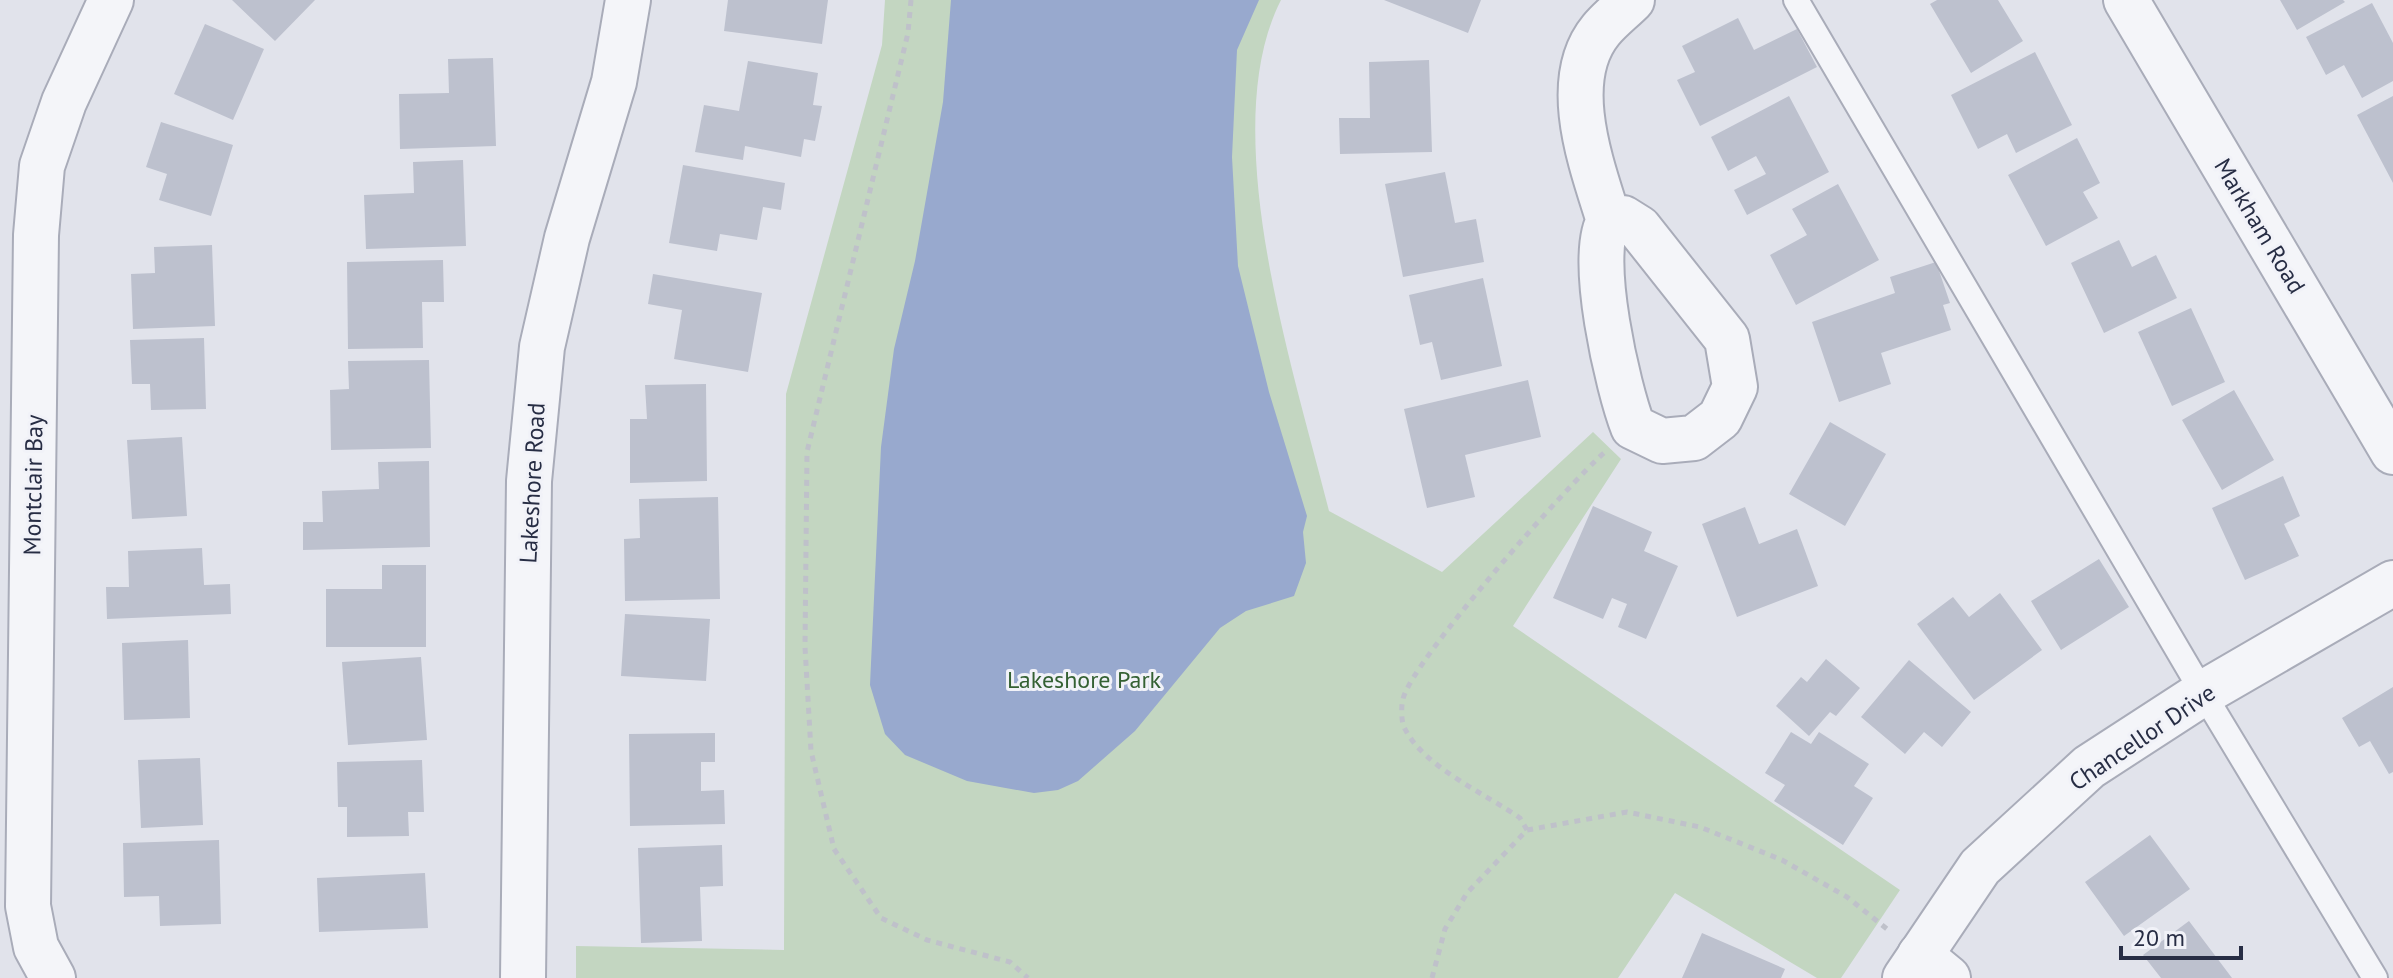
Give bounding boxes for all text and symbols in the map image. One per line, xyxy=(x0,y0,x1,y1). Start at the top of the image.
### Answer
street label: Markham Road xyxy=(2207,153,2313,299)
street label: Lakeshore Road xyxy=(512,402,552,564)
street label: Montclair Bay xyxy=(16,414,50,556)
park label: Lakeshore Park xyxy=(1007,664,1162,695)
street label: Chancellor Drive xyxy=(2063,677,2221,797)
scale bar xyxy=(2121,910,2241,960)
text: 20 m xyxy=(2133,922,2185,953)

